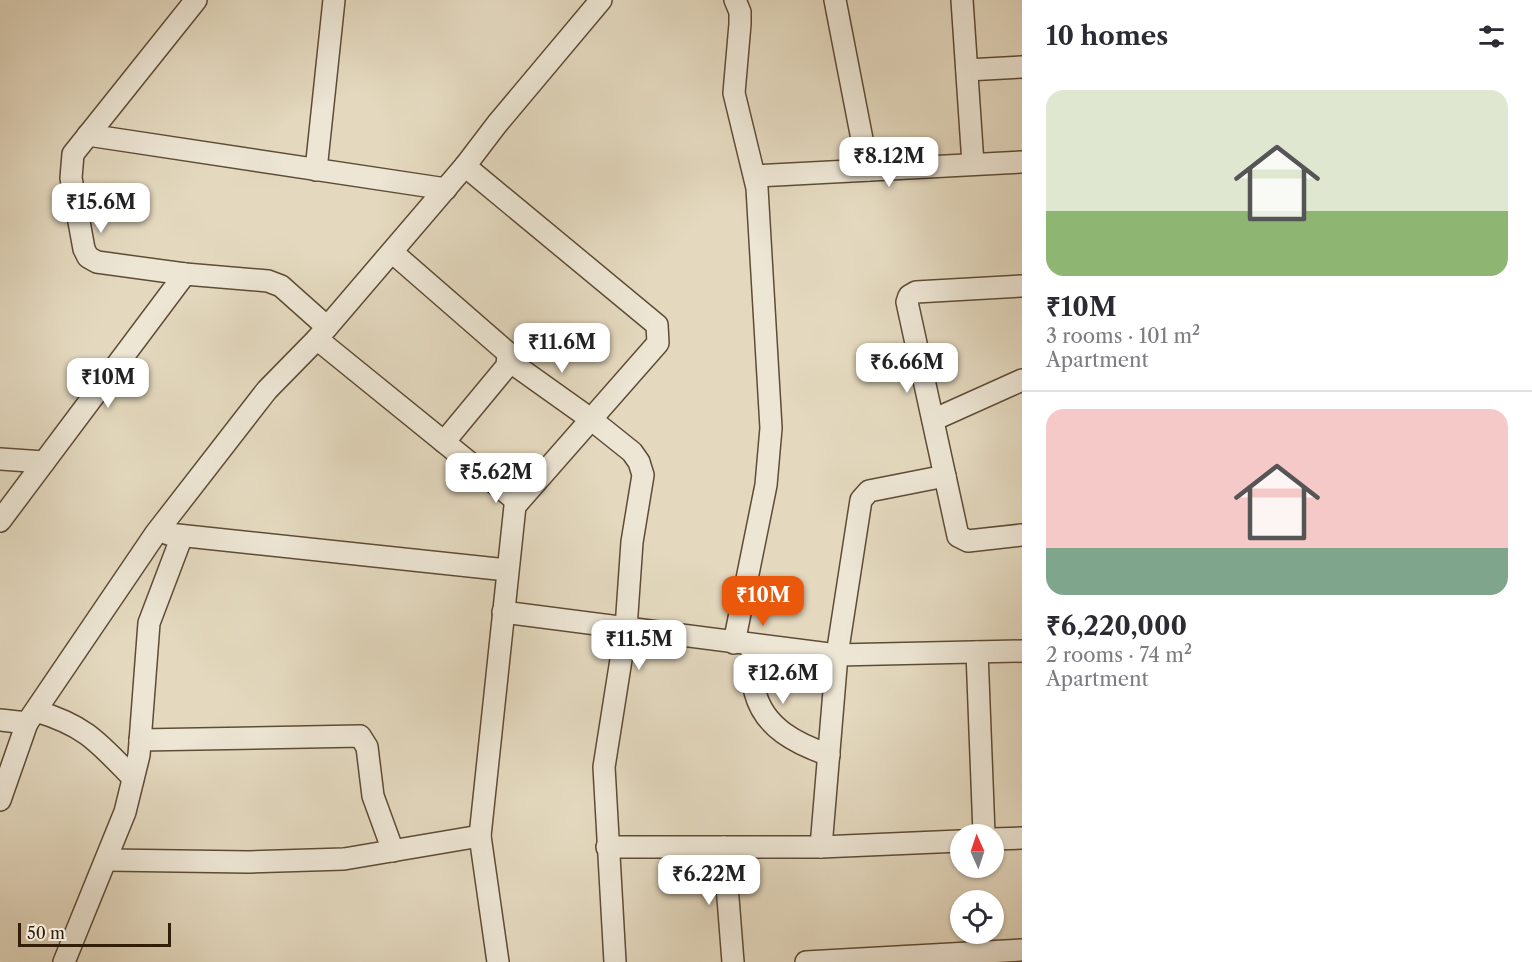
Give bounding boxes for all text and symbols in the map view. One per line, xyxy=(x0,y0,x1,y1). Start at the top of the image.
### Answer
text: 10 homes xyxy=(1046,20,1168,52)
icon: filters xyxy=(1475,20,1508,53)
icon: home xyxy=(1223,129,1331,237)
pin: ₹8.12M xyxy=(840,137,938,188)
text: ₹8.12M xyxy=(853,144,925,168)
pin: ₹15.6M xyxy=(52,183,150,234)
text: ₹15.6M xyxy=(66,190,136,214)
text: ₹10M xyxy=(1046,291,1117,323)
pin: ₹11.6M xyxy=(513,323,611,374)
text: 3 rooms · 101 m² xyxy=(1046,324,1200,348)
text: ₹11.6M xyxy=(528,330,596,354)
pin: ₹6.66M xyxy=(858,343,956,394)
text: Apartment xyxy=(1046,348,1149,372)
text: ₹6.66M xyxy=(870,350,944,374)
pin: ₹10M xyxy=(72,358,144,409)
text: ₹10M xyxy=(81,365,135,389)
icon: home xyxy=(1223,448,1331,556)
pin: ₹5.62M xyxy=(447,453,545,504)
text: ₹5.62M xyxy=(459,460,533,484)
pin: ₹10M xyxy=(727,576,799,627)
text: ₹10M xyxy=(736,583,790,607)
text: ₹6,220,000 xyxy=(1046,610,1187,642)
pin: ₹11.5M xyxy=(590,620,688,671)
text: ₹11.5M xyxy=(605,627,673,651)
text: 2 rooms · 74 m² xyxy=(1046,643,1192,667)
pin: ₹12.6M xyxy=(734,654,832,705)
text: ₹12.6M xyxy=(748,661,818,685)
text: Apartment xyxy=(1046,667,1149,691)
north arrow xyxy=(950,824,1004,878)
map controls xyxy=(950,824,1004,944)
pin: ₹6.22M xyxy=(660,855,758,906)
text: ₹6.22M xyxy=(672,862,746,886)
button: locate xyxy=(950,890,1004,944)
scale bar xyxy=(18,920,171,948)
text: 50 m xyxy=(27,923,65,943)

